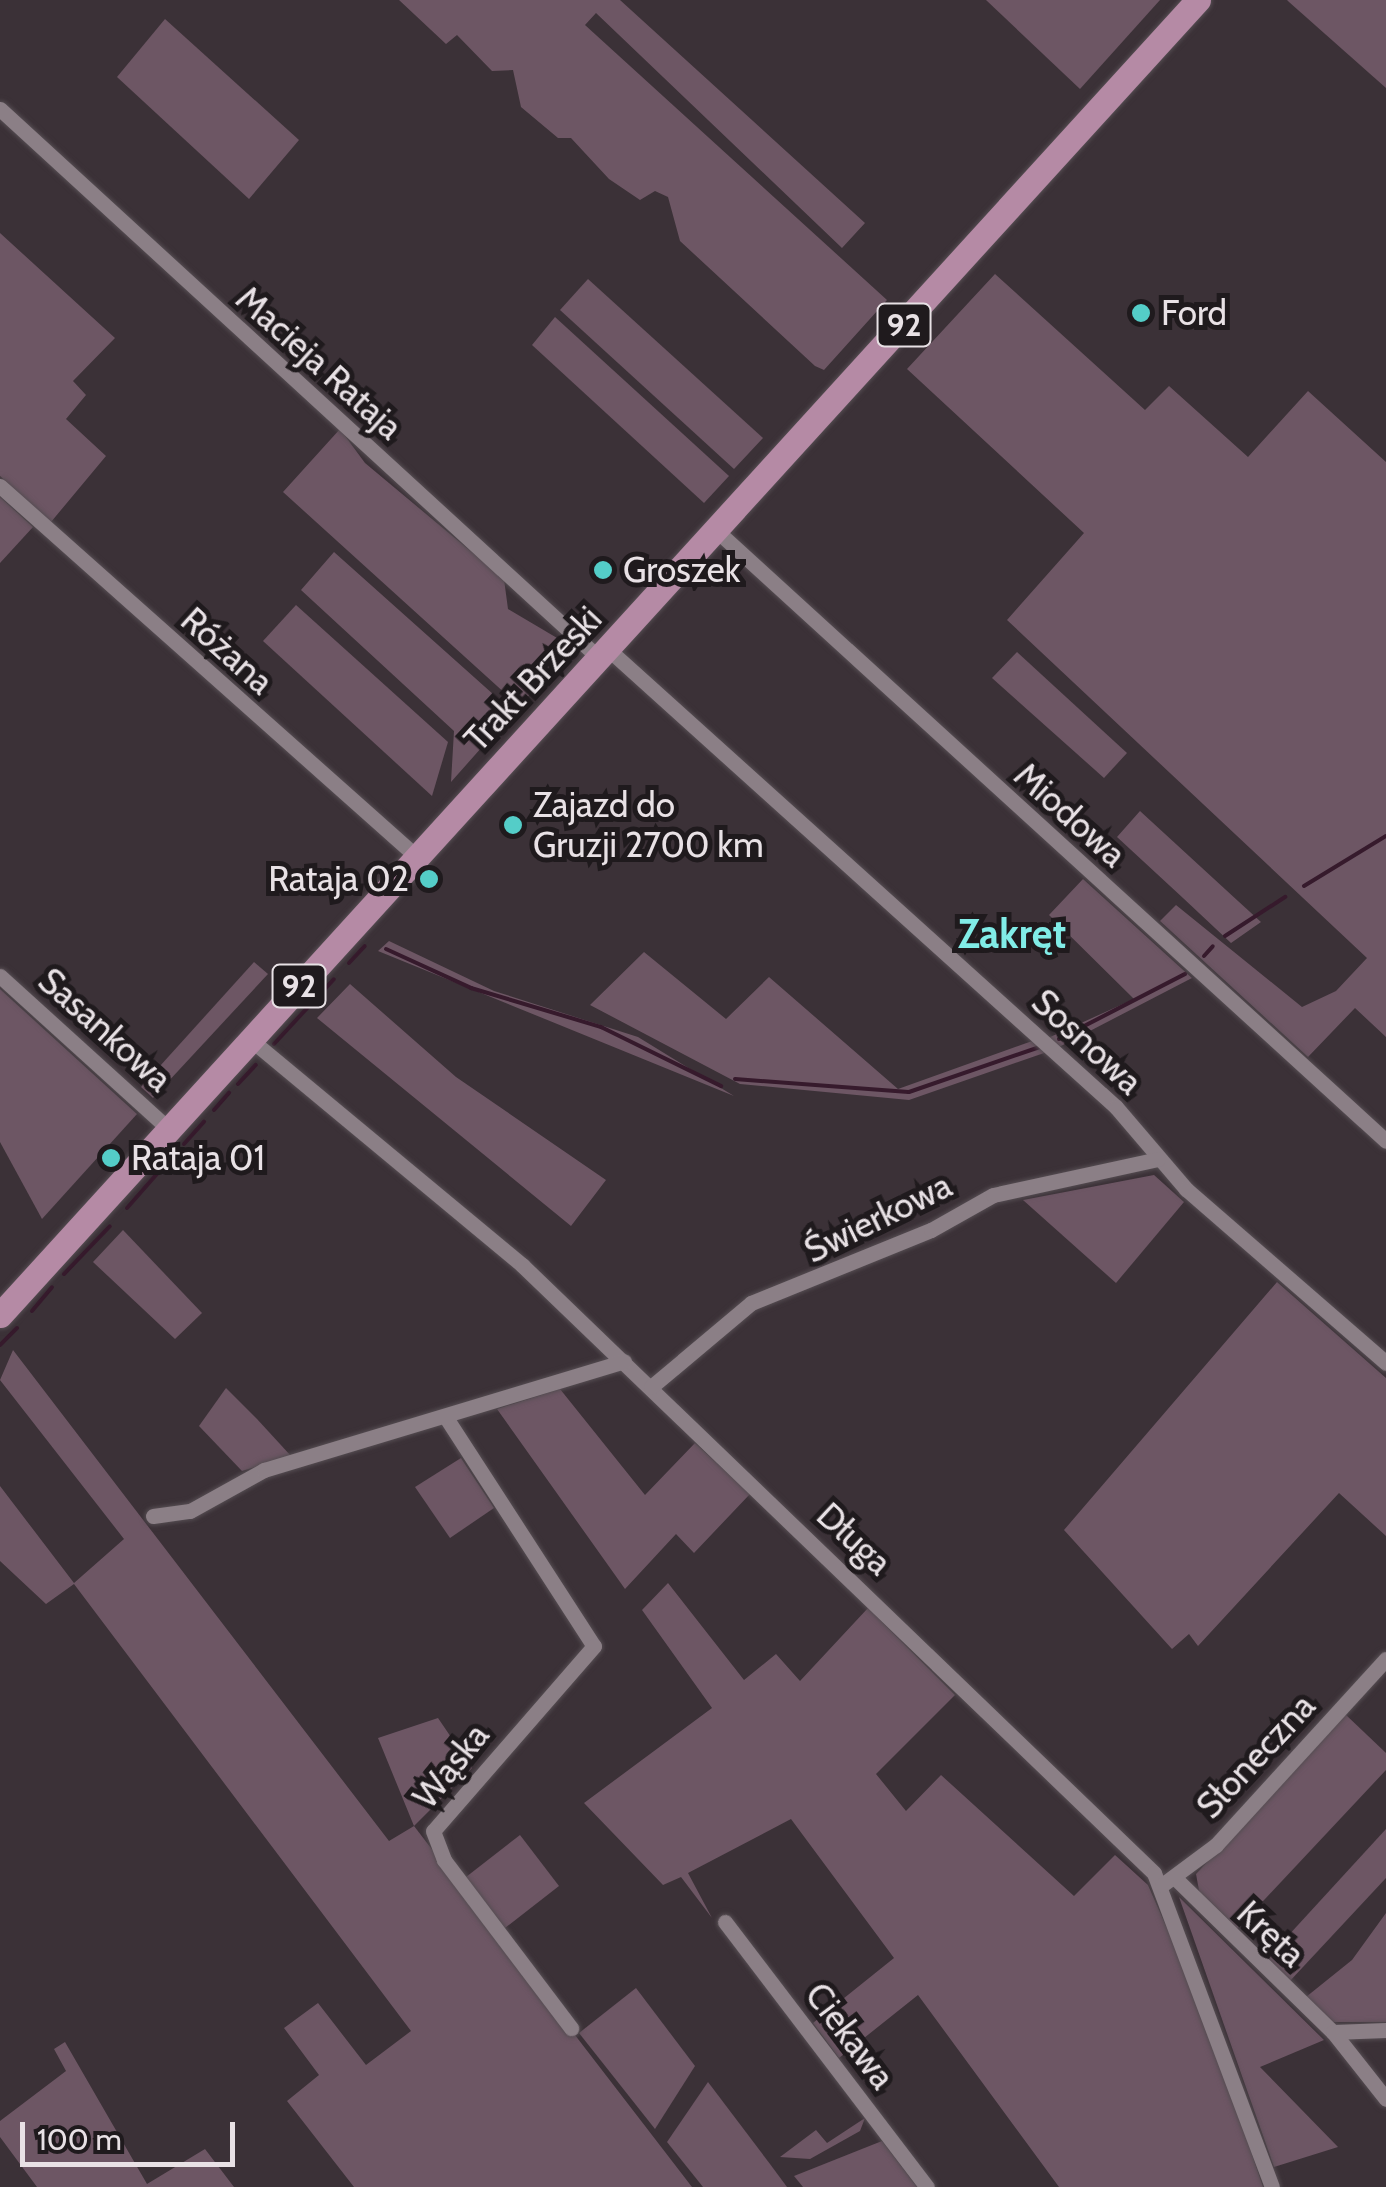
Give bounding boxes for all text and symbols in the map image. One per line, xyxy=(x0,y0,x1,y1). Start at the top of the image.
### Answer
street label: Macieja Rataja xyxy=(227,278,411,448)
place label: Ford xyxy=(1161,292,1227,334)
road number: 92 xyxy=(876,298,932,352)
marker: Ford xyxy=(1130,302,1152,324)
place label: Groszek xyxy=(623,549,740,591)
marker: Groszek xyxy=(592,559,614,581)
street label: Trakt Brzeski xyxy=(456,598,610,760)
street label: Różana xyxy=(172,599,282,703)
street label: Miodowa xyxy=(1006,754,1134,876)
place label: Zajazd do Gruzji 2700 km xyxy=(533,784,764,866)
marker: Zajazd do Gruzji 2700 km xyxy=(502,814,524,836)
place label: Rataja 02 xyxy=(268,858,409,900)
marker: Rataja 02 xyxy=(418,868,440,890)
district label: Zakręt xyxy=(958,910,1066,958)
street label: Sasankowa xyxy=(30,959,180,1101)
road number: 92 xyxy=(272,959,326,1013)
street label: Sosnowa xyxy=(1023,981,1151,1103)
place label: Rataja 01 xyxy=(131,1137,265,1179)
marker: Rataja 01 xyxy=(100,1147,122,1169)
street label: Świerkowa xyxy=(798,1164,958,1272)
street label: Długa xyxy=(808,1494,900,1584)
street label: Słoneczna xyxy=(1188,1685,1324,1827)
street label: Wąska xyxy=(404,1715,498,1817)
street label: Kręta xyxy=(1228,1892,1314,1976)
street label: Ciekawa xyxy=(797,1975,903,2097)
scale bar xyxy=(25,2102,240,2164)
text: 100 m xyxy=(37,2121,122,2158)

